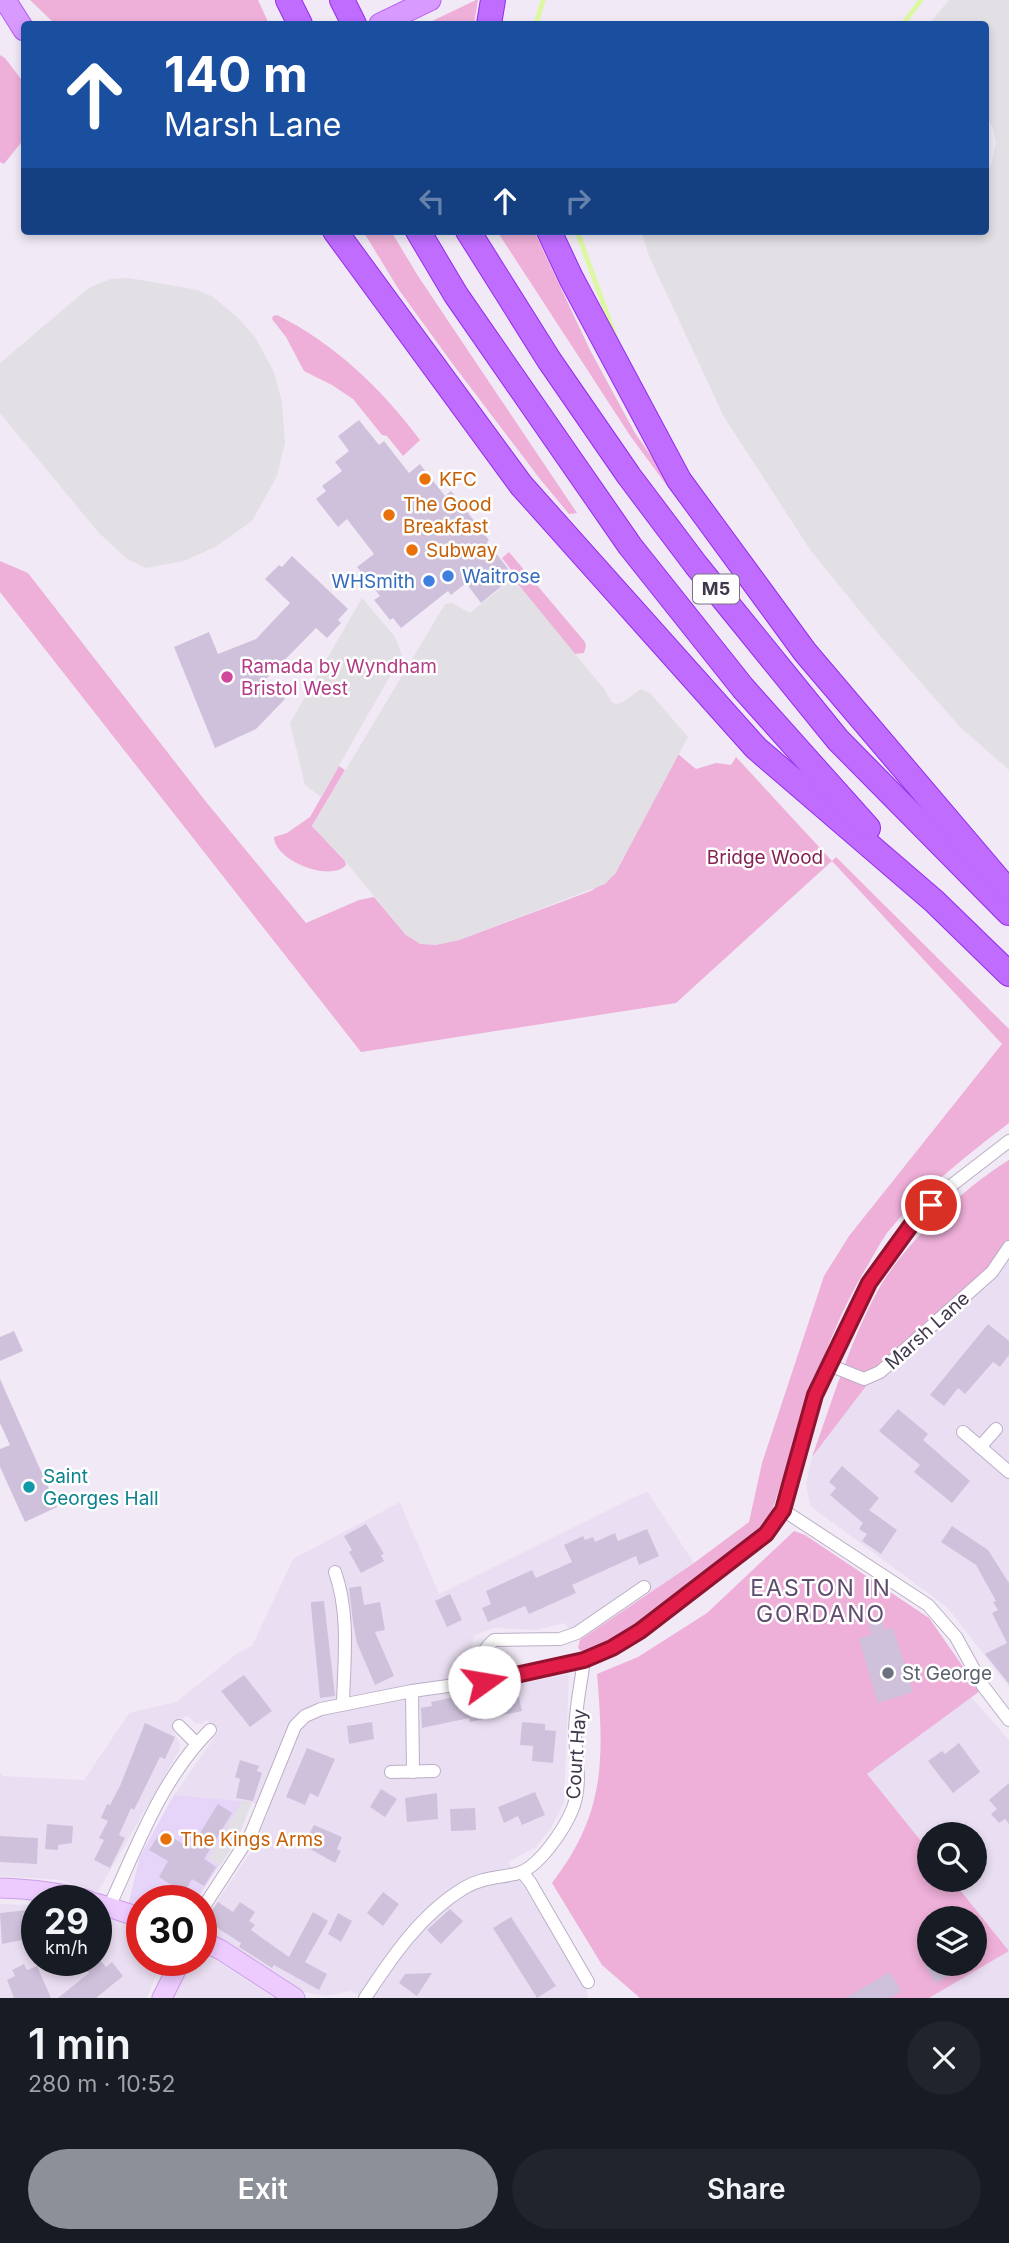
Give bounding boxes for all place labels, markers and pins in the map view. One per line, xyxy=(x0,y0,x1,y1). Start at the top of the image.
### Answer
place label: KFC xyxy=(439,468,477,491)
marker: KFC xyxy=(417,471,433,487)
place label: The Good Breakfast xyxy=(403,493,492,538)
marker: The Good Breakfast xyxy=(381,507,397,523)
place label: Subway xyxy=(426,539,498,562)
marker: Subway xyxy=(404,542,420,558)
place label: Waitrose xyxy=(462,565,541,588)
marker: Waitrose xyxy=(440,568,456,584)
place label: WHSmith xyxy=(331,570,415,593)
marker: WHSmith xyxy=(421,573,437,589)
place label: Ramada by Wyndham Bristol West xyxy=(241,655,437,700)
marker: Ramada by Wyndham Bristol West xyxy=(219,669,235,685)
pin xyxy=(901,1175,961,1235)
place label: Saint Georges Hall xyxy=(43,1465,159,1510)
marker: Saint Georges Hall xyxy=(21,1479,37,1495)
place label: St George xyxy=(902,1662,992,1685)
marker: St George xyxy=(880,1665,896,1681)
place label: The Kings Arms xyxy=(180,1828,323,1851)
marker: The Kings Arms xyxy=(158,1831,174,1847)

